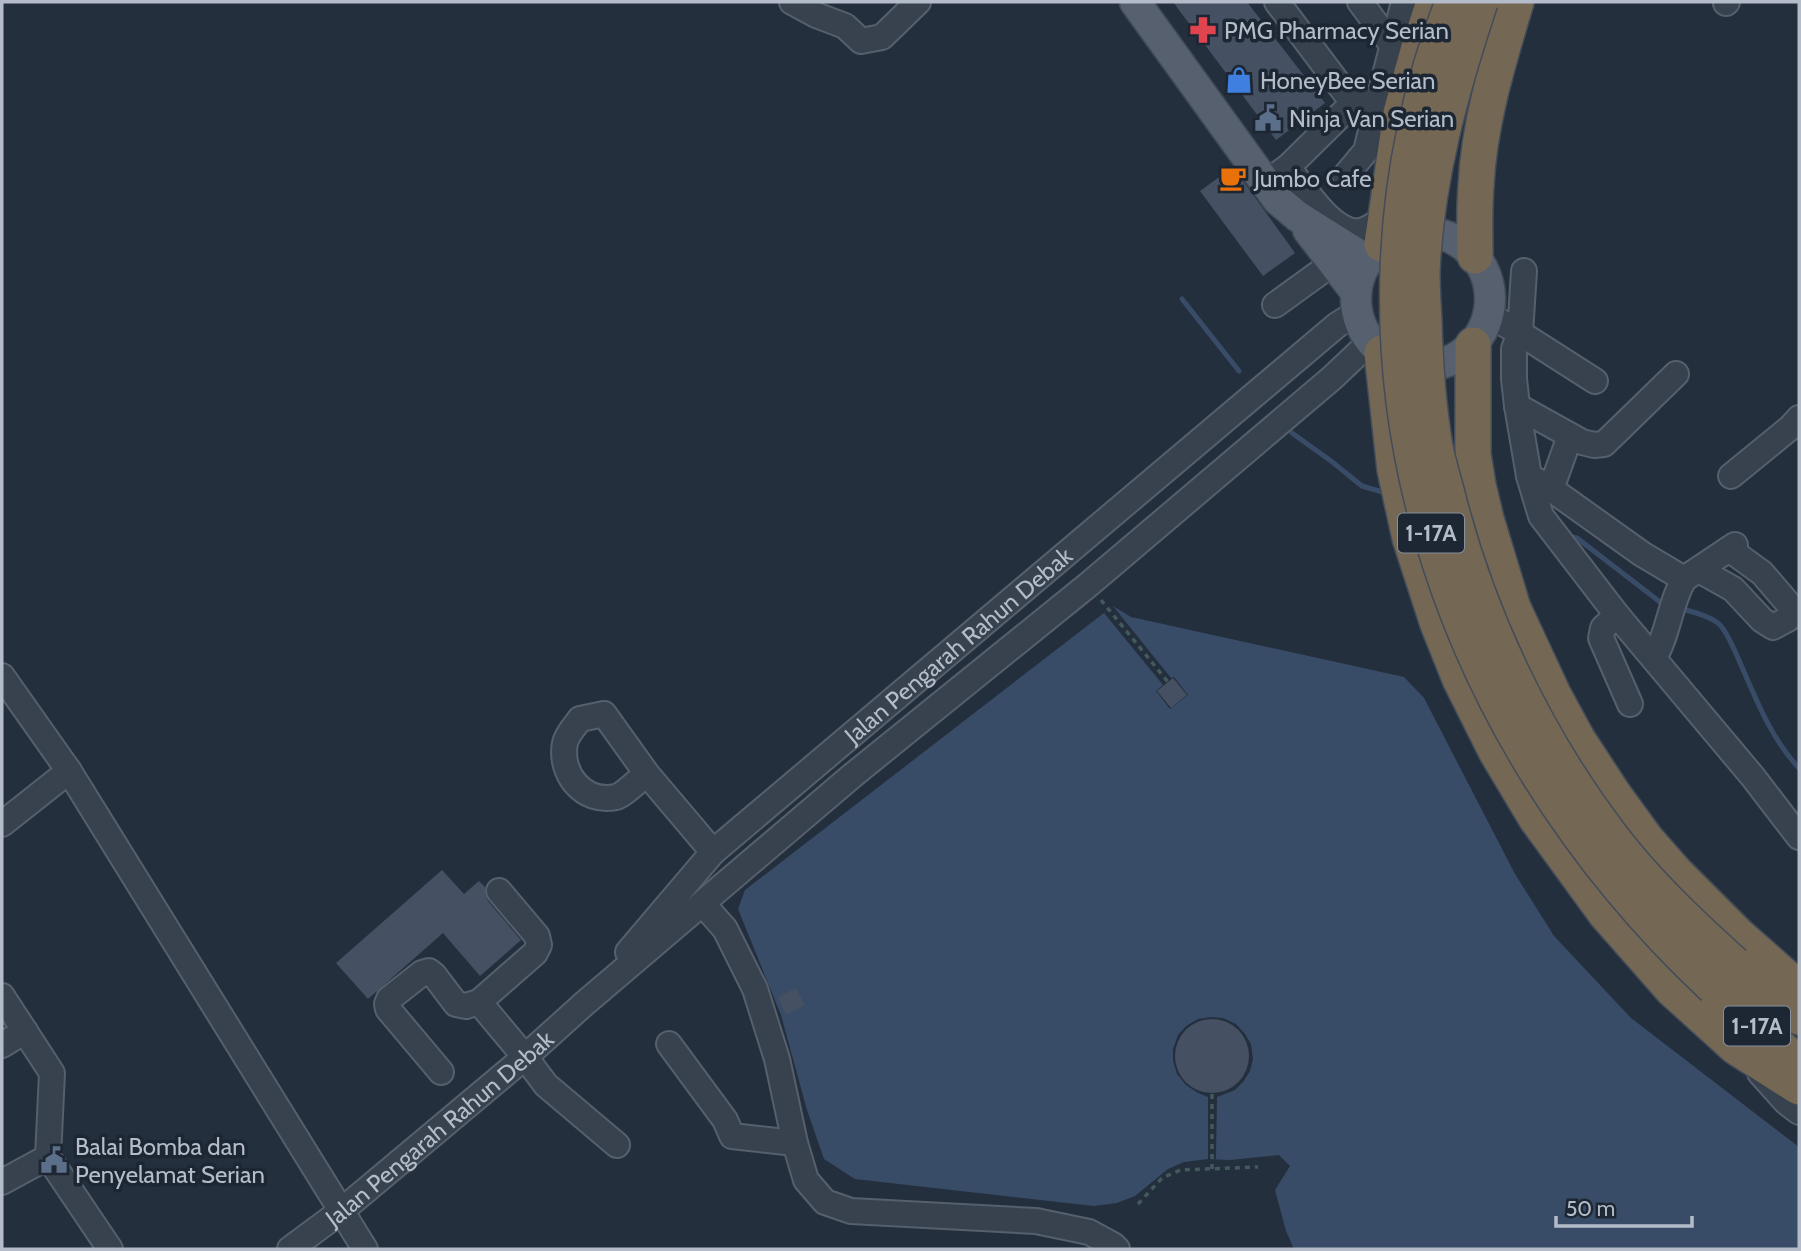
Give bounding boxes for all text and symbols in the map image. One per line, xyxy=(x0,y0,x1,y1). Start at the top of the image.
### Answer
pharmacy icon: PMG Pharmacy Serian xyxy=(1188,15,1218,45)
place label: PMG Pharmacy Serian xyxy=(1224,16,1449,45)
shop icon: HoneyBee Serian xyxy=(1224,65,1254,95)
place label: HoneyBee Serian xyxy=(1260,66,1435,95)
public building icon: Ninja Van Serian xyxy=(1253,103,1283,133)
place label: Ninja Van Serian xyxy=(1289,104,1454,133)
cafe icon: Jumbo Cafe xyxy=(1218,163,1248,193)
place label: Jumbo Cafe xyxy=(1253,164,1372,193)
road number: 1-17A xyxy=(1398,513,1464,552)
street label: Jalan Pengarah Rahun Debak xyxy=(838,541,1078,750)
road number: 1-17A xyxy=(1724,1007,1790,1046)
street label: Jalan Pengarah Rahun Debak xyxy=(319,1024,559,1233)
place label: Balai Bomba dan Penyelamat Serian xyxy=(75,1132,265,1189)
public building icon: Balai Bomba dan Penyelamat Serian xyxy=(39,1145,69,1175)
scale bar xyxy=(1556,1184,1692,1228)
text: 50 m xyxy=(1566,1196,1615,1221)

